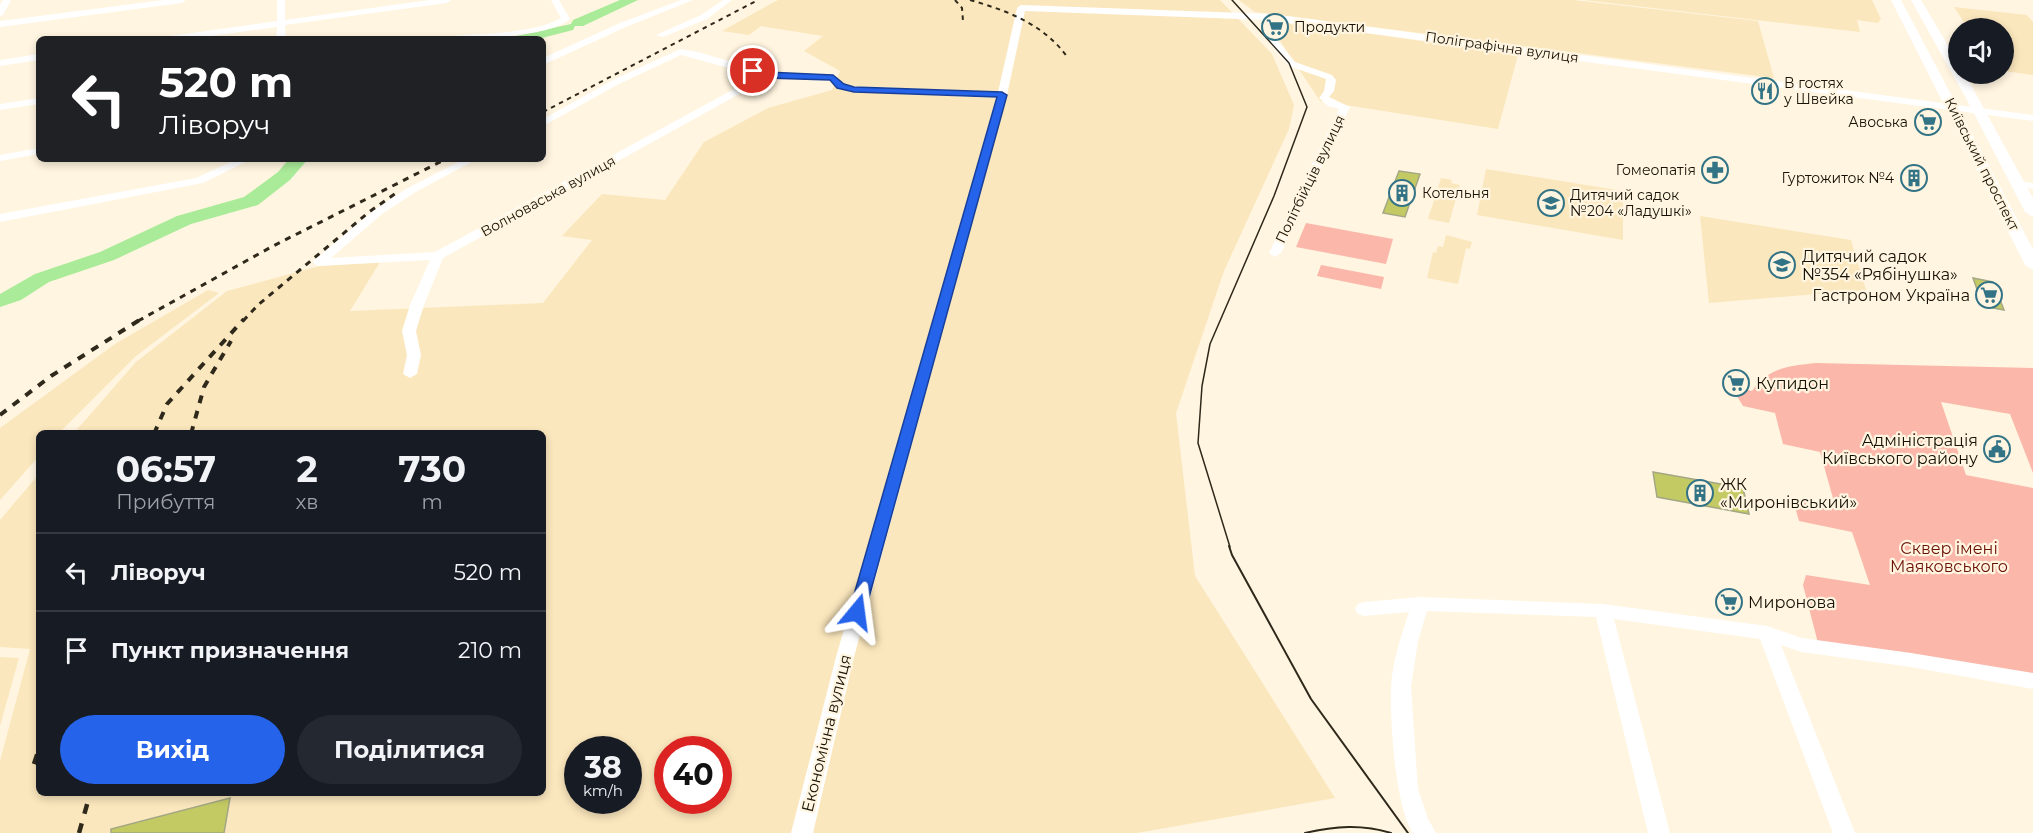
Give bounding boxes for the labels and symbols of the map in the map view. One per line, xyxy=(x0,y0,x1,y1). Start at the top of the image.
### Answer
supermarket icon: Продукти xyxy=(1260,12,1290,42)
place label: Продукти xyxy=(1294,18,1365,36)
street label: Поліграфічна вулиця xyxy=(1424,27,1580,67)
pin xyxy=(727,45,778,96)
place label: В гостях у Швейка xyxy=(1783,74,1854,108)
restaurant icon: В гостях у Швейка xyxy=(1750,76,1780,106)
street label: Київський проспект xyxy=(1941,94,2024,234)
supermarket icon: Авоська xyxy=(1913,107,1943,137)
street label: Політбійців вулиця xyxy=(1271,112,1349,246)
place label: Авоська xyxy=(1848,113,1908,131)
street label: Волноваська вулиця xyxy=(477,151,619,241)
pharmacy icon: Гомеопатія xyxy=(1700,155,1730,185)
place label: Гомеопатія xyxy=(1616,161,1696,179)
building icon: Гуртожиток №4 xyxy=(1899,163,1929,193)
place label: Гуртожиток №4 xyxy=(1782,169,1895,187)
building icon: Котельня xyxy=(1387,178,1417,208)
place label: Котельня xyxy=(1422,184,1489,202)
place label: Дитячий садок №204 «Ладушкі» xyxy=(1570,186,1692,220)
school or university icon: Дитячий садок №204 «Ладушкі» xyxy=(1536,188,1566,218)
place label: Дитячий садок №354 «Рябінушка» xyxy=(1802,247,1958,284)
school or university icon: Дитячий садок №354 «Рябінушка» xyxy=(1767,250,1797,280)
supermarket icon: Гастроном Україна xyxy=(1974,280,2004,310)
place label: Гастроном Україна xyxy=(1812,286,1970,305)
supermarket icon: Купидон xyxy=(1721,368,1751,398)
place label: Купидон xyxy=(1756,374,1829,393)
place label: Адміністрація Київського району xyxy=(1822,431,1978,468)
public building icon: Адміністрація Київського району xyxy=(1982,434,2012,464)
place label: ЖК «Миронівський» xyxy=(1720,475,1857,512)
building icon: ЖК «Миронівський» xyxy=(1685,478,1715,508)
park label: Сквер імені Маяковського xyxy=(1890,539,2008,576)
position arrow xyxy=(825,580,889,644)
supermarket icon: Миронова xyxy=(1714,587,1744,617)
place label: Миронова xyxy=(1748,593,1836,612)
street label: Економічна вулиця xyxy=(798,652,855,814)
speed limit sign: 40 xyxy=(654,736,732,814)

